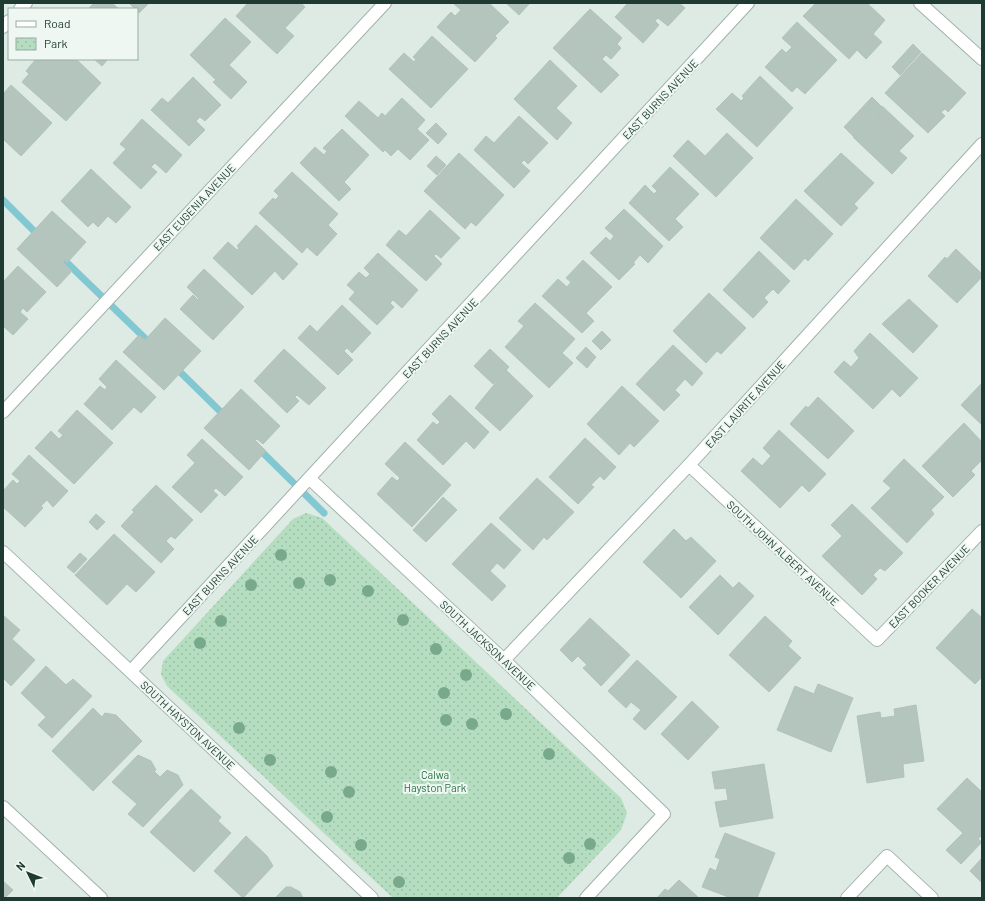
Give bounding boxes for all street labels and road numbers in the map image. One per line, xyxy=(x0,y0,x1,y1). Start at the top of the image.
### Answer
street label: EAST BURNS AVENUE xyxy=(620,56,701,142)
street label: EAST EUGENIA AVENUE xyxy=(150,161,238,253)
street label: EAST BURNS AVENUE xyxy=(400,295,481,381)
street label: EAST LAURITE AVENUE xyxy=(702,357,788,450)
street label: SOUTH JOHN ALBERT AVENUE xyxy=(724,498,842,608)
street label: EAST BURNS AVENUE xyxy=(180,532,261,618)
street label: EAST BOOKER AVENUE xyxy=(886,541,972,630)
street label: SOUTH JACKSON AVENUE xyxy=(438,597,539,693)
street label: SOUTH HAYSTON AVENUE xyxy=(138,678,238,772)

